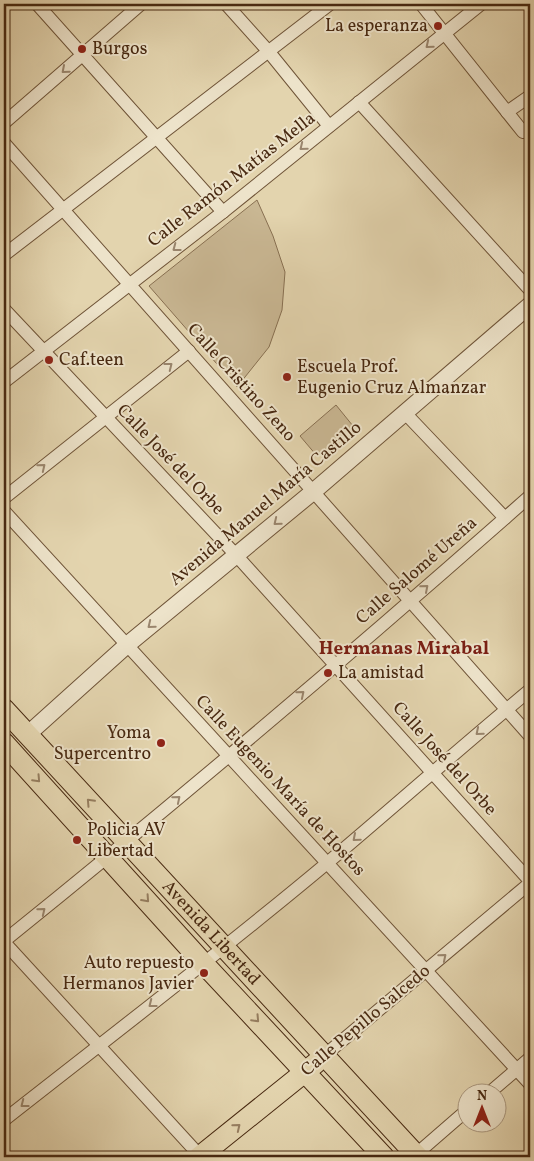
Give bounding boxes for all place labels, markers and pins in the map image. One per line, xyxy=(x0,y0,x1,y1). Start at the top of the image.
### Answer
place label: La esperanza xyxy=(325,14,428,39)
marker: La esperanza xyxy=(432,20,444,32)
place label: Burgos xyxy=(92,37,147,62)
marker: Burgos xyxy=(76,43,88,55)
place label: Caf.teen xyxy=(59,348,124,373)
marker: Caf.teen xyxy=(43,354,55,366)
place label: Escuela Prof. Eugenio Cruz Almanzar xyxy=(297,355,487,401)
marker: Escuela Prof. Eugenio Cruz Almanzar xyxy=(281,371,293,383)
place label: La amistad xyxy=(338,661,424,686)
marker: La amistad xyxy=(322,667,334,679)
place label: Yoma Supercentro xyxy=(54,721,151,767)
marker: Yoma Supercentro xyxy=(155,737,167,749)
place label: Policia AV Libertad xyxy=(87,818,166,864)
marker: Policia AV Libertad xyxy=(71,834,83,846)
place label: Auto repuesto Hermanos Javier xyxy=(63,951,194,997)
marker: Auto repuesto Hermanos Javier xyxy=(198,967,210,979)

